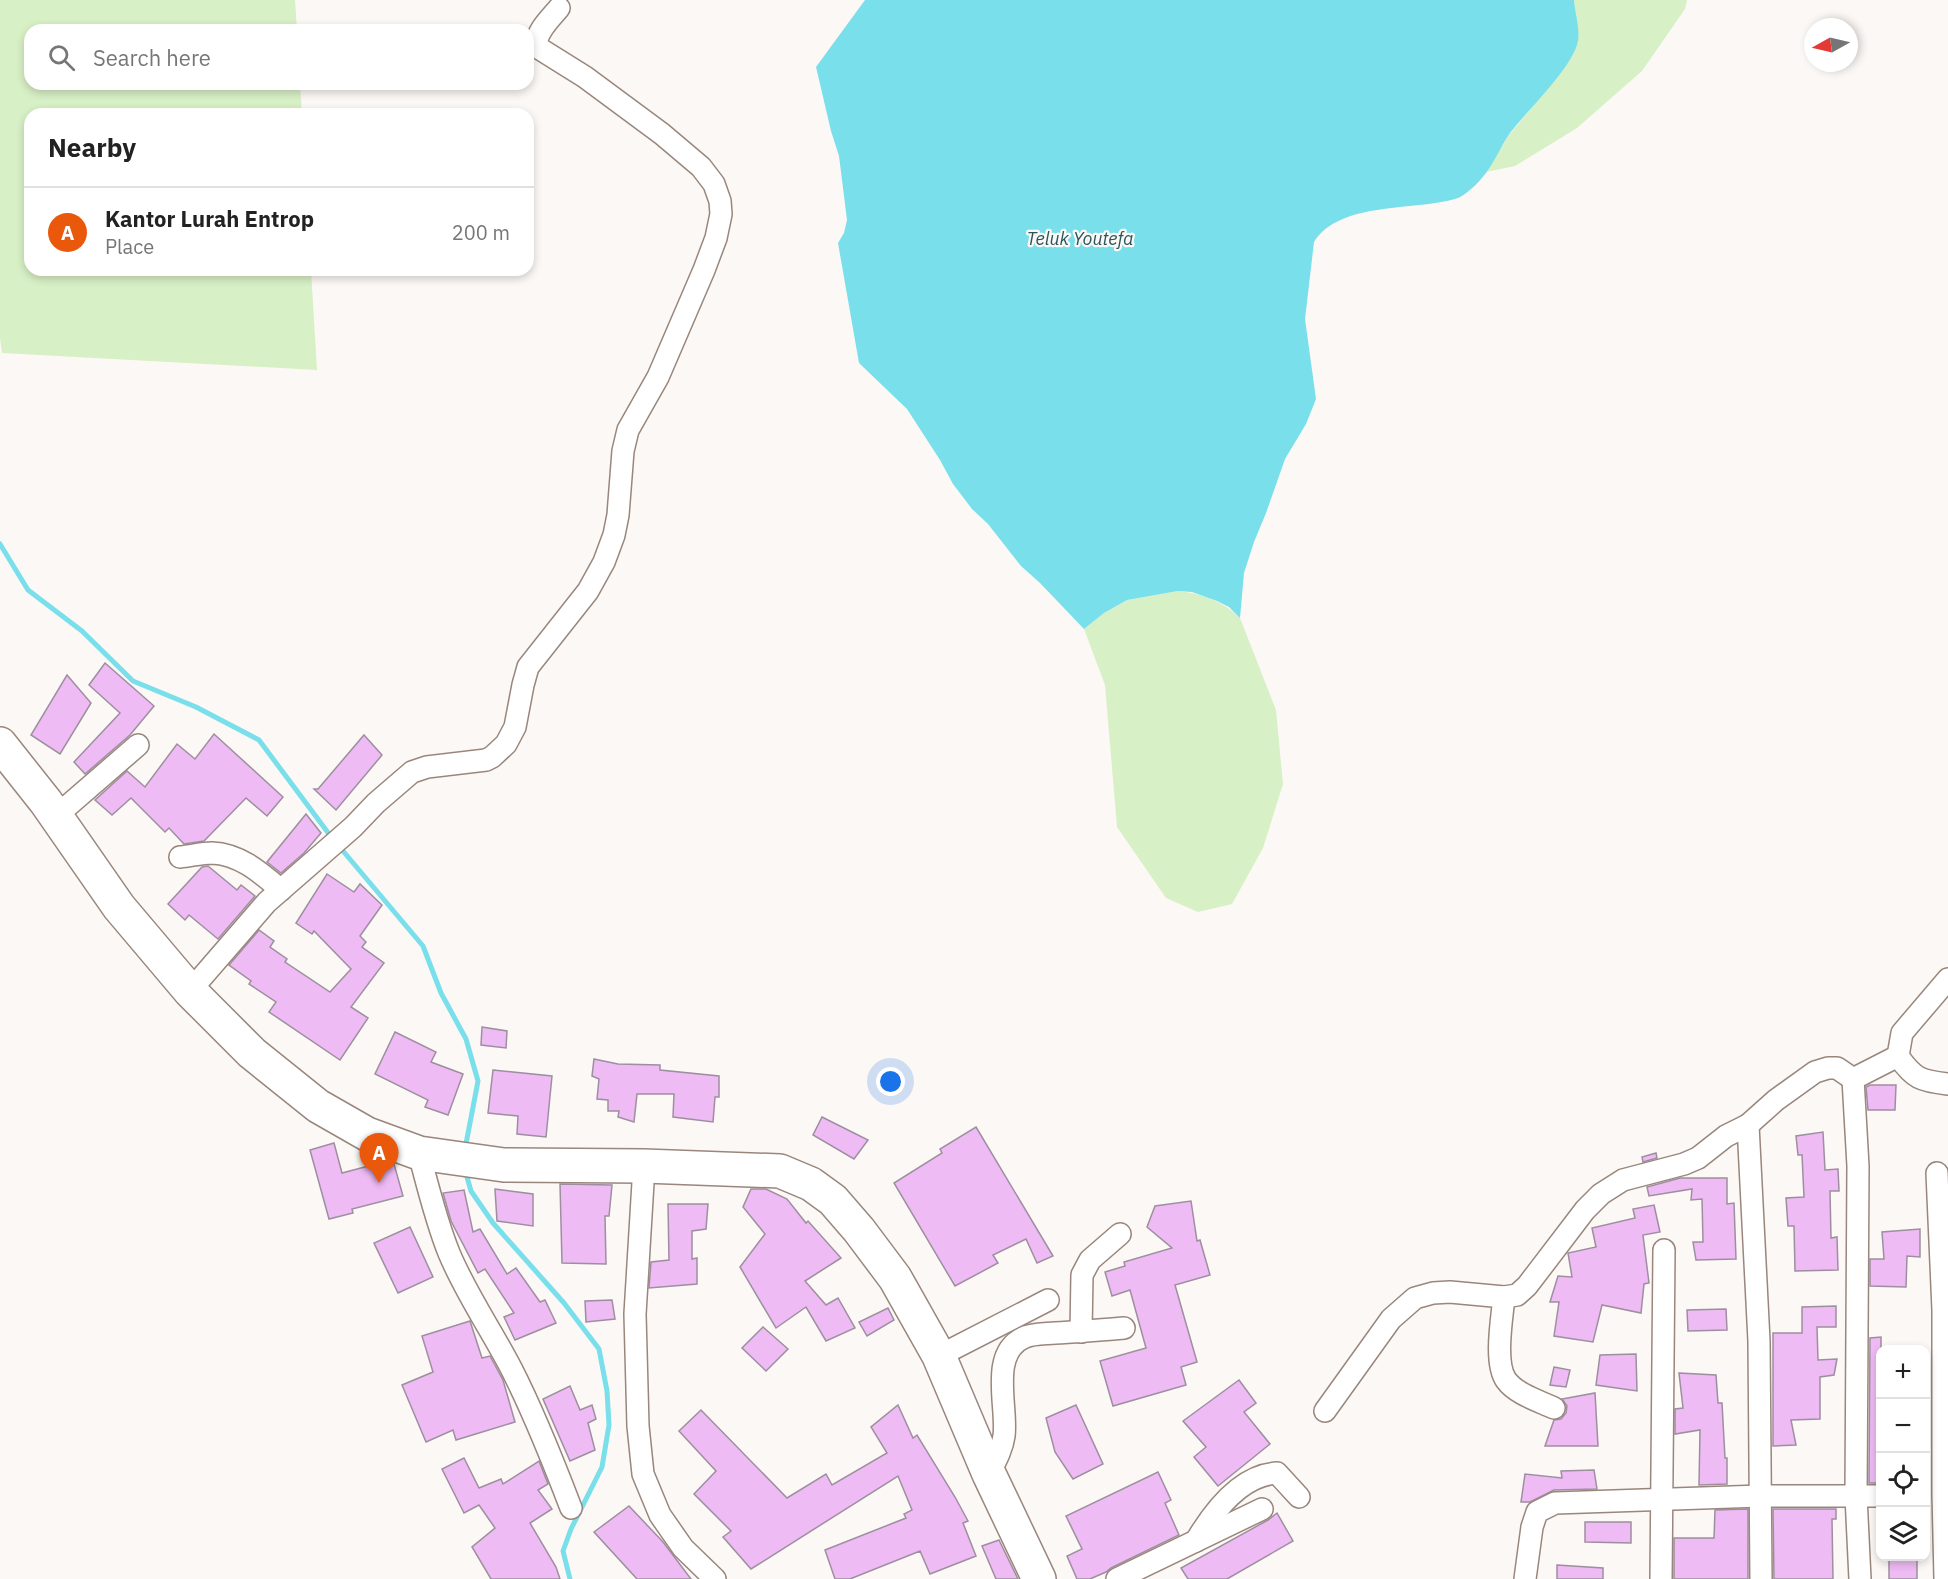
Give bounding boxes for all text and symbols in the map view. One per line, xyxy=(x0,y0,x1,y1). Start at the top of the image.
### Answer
north arrow xyxy=(1804,18,1858,72)
search box xyxy=(24,24,534,90)
icon: search xyxy=(45,41,78,74)
text: Search here xyxy=(93,43,211,72)
text: Nearby xyxy=(48,130,136,164)
text: Kantor Lurah Entrop xyxy=(105,204,314,233)
text: A xyxy=(61,219,74,246)
text: 200 m xyxy=(452,219,510,246)
water label: Teluk Youtefa xyxy=(1027,227,1133,250)
text: Place xyxy=(105,233,154,260)
your location xyxy=(876,1067,905,1096)
pin: A xyxy=(360,1134,398,1183)
map controls xyxy=(1876,1345,1930,1561)
button: + xyxy=(1876,1345,1930,1399)
button: − xyxy=(1876,1399,1930,1453)
button: locate xyxy=(1876,1453,1930,1507)
button: layers xyxy=(1876,1507,1930,1561)

